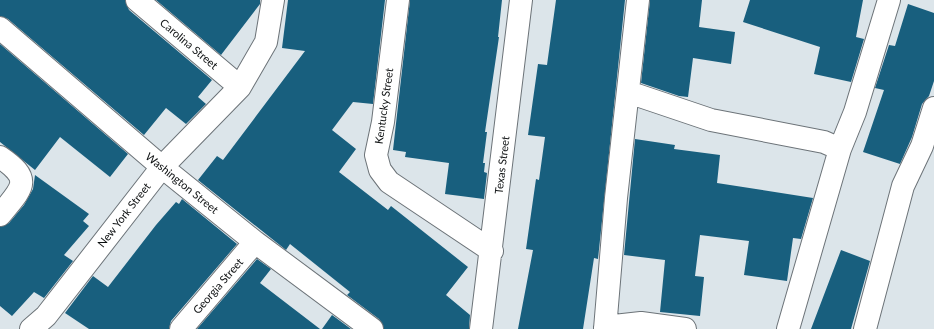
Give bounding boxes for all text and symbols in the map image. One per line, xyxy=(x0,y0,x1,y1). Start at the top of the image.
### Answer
street label: Carolina Street xyxy=(158,16,221,72)
street label: Kentucky Street xyxy=(372,67,395,145)
street label: Texas Street xyxy=(491,135,512,195)
street label: Washington Street xyxy=(143,149,221,216)
street label: New York Street xyxy=(94,180,153,249)
street label: Georgia Street xyxy=(190,255,245,316)

